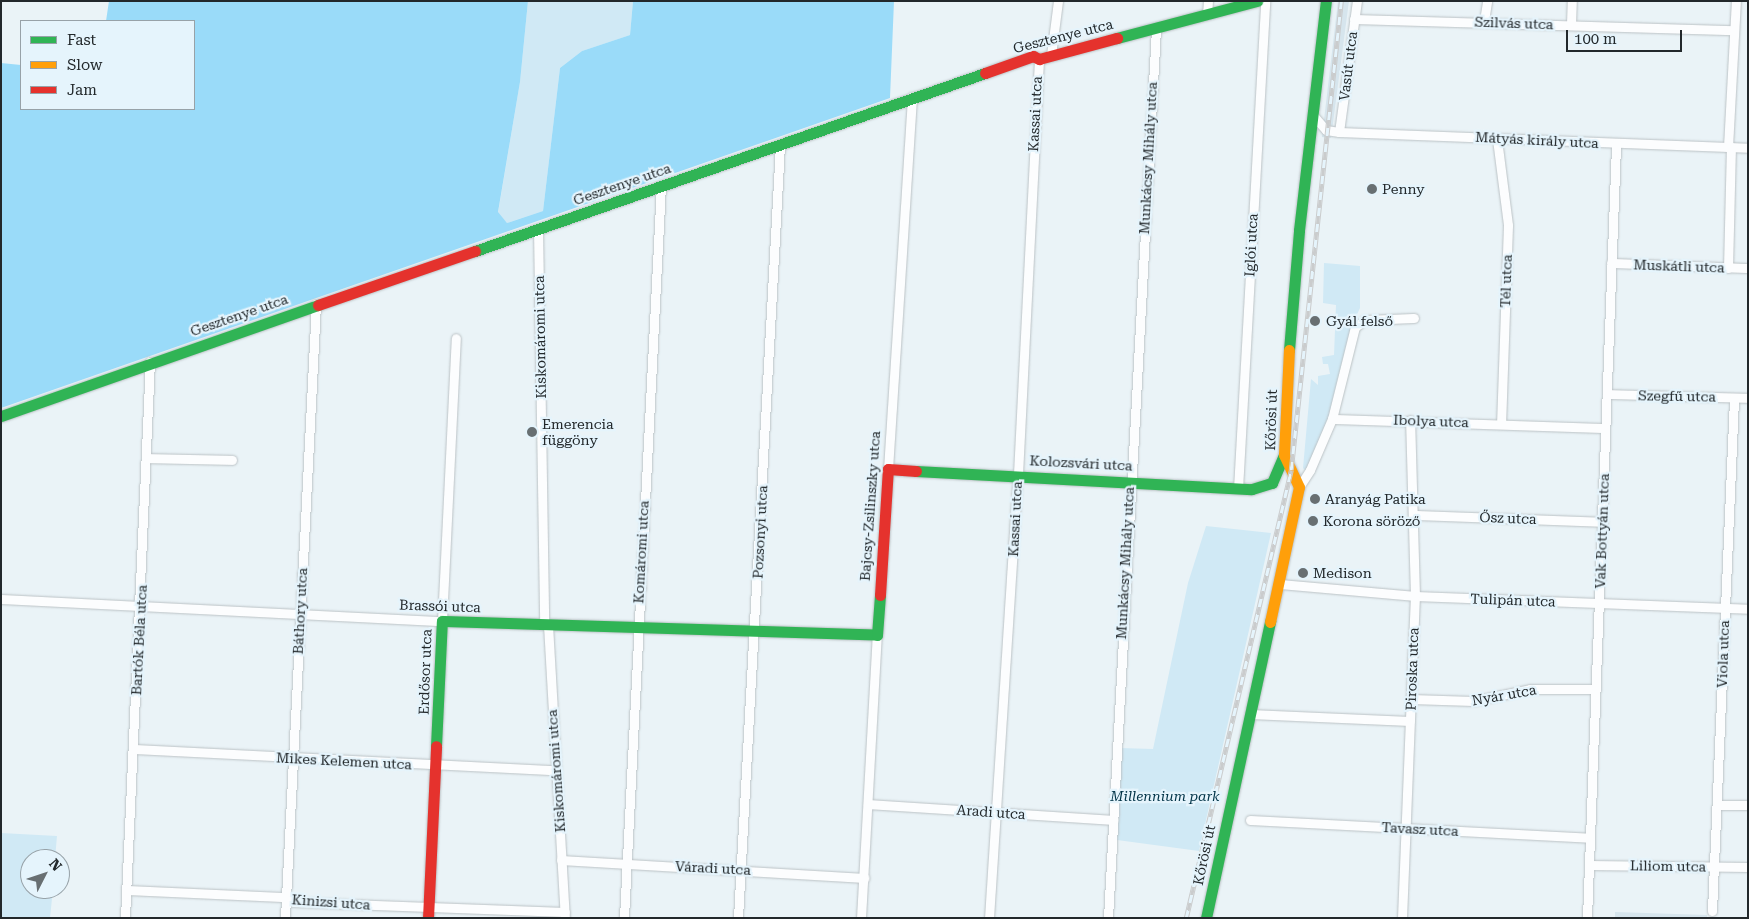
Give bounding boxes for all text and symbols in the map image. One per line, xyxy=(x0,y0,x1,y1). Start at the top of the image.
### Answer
street label: Szilvás utca xyxy=(1474,13,1554,33)
street label: Gesztenye utca xyxy=(1011,15,1115,57)
legend xyxy=(20,20,195,110)
scale bar xyxy=(1569,20,1685,52)
street label: Vasút utca xyxy=(1335,30,1361,102)
text: 100 m xyxy=(1574,30,1617,48)
text: Fast xyxy=(67,31,96,49)
text: Slow xyxy=(67,56,102,74)
street label: Kassai utca xyxy=(1025,76,1045,152)
text: Jam xyxy=(67,81,97,99)
street label: Munkácsy Mihály utca xyxy=(1136,81,1160,235)
street label: Mátyás király utca xyxy=(1475,128,1599,152)
street label: Gesztenye utca xyxy=(571,159,673,209)
place label: Penny xyxy=(1382,181,1425,197)
marker: Penny xyxy=(1366,183,1378,195)
street label: Iglói utca xyxy=(1241,213,1261,277)
street label: Tél utca xyxy=(1497,254,1515,308)
street label: Muskátli utca xyxy=(1633,256,1725,276)
street label: Kiskomáromi utca xyxy=(531,275,549,399)
street label: Gesztenye utca xyxy=(188,290,290,340)
place label: Gyál felső xyxy=(1326,313,1393,329)
marker: Gyál felső xyxy=(1308,314,1322,328)
street label: Szegfű utca xyxy=(1638,387,1716,405)
street label: Kőrösi út xyxy=(1262,389,1280,451)
street label: Ibolya utca xyxy=(1393,411,1469,431)
place label: Emerencia függöny xyxy=(542,416,614,448)
marker: Emerencia függöny xyxy=(526,426,538,438)
street label: Bajcsy-Zsilinszky utca xyxy=(856,430,884,582)
street label: Kolozsvári utca xyxy=(1029,452,1133,474)
street label: Vak Bottyán utca xyxy=(1592,473,1612,589)
street label: Kassai utca xyxy=(1005,481,1025,557)
street label: Pozsonyi utca xyxy=(749,485,771,579)
street label: Munkácsy Mihály utca xyxy=(1113,486,1137,640)
place label: Aranyág Patika xyxy=(1325,491,1426,507)
marker: Aranyág Patika xyxy=(1309,493,1321,505)
street label: Komáromi utca xyxy=(630,500,652,604)
street label: Ősz utca xyxy=(1479,509,1537,527)
place label: Korona söröző xyxy=(1323,513,1420,529)
marker: Korona söröző xyxy=(1307,515,1319,527)
place label: Medison xyxy=(1313,565,1372,581)
street label: Báthory utca xyxy=(289,567,311,655)
marker: Medison xyxy=(1297,567,1309,579)
street label: Bartók Béla utca xyxy=(128,584,150,696)
street label: Tulipán utca xyxy=(1470,590,1556,610)
street label: Brassói utca xyxy=(399,596,481,616)
street label: Viola utca xyxy=(1713,620,1733,688)
street label: Piroska utca xyxy=(1402,627,1422,711)
street label: Erdősor utca xyxy=(415,629,435,715)
street label: Nyár utca xyxy=(1470,681,1538,709)
street label: Kiskomáromi utca xyxy=(543,709,569,833)
street label: Mikes Kelemen utca xyxy=(276,749,412,773)
park label: Millennium park xyxy=(1110,788,1220,804)
street label: Aradi utca xyxy=(956,801,1026,823)
street label: Tavasz utca xyxy=(1381,819,1459,839)
street label: Kőrösi út xyxy=(1189,823,1219,887)
north arrow xyxy=(20,849,70,899)
text: N xyxy=(46,855,65,874)
street label: Liliom utca xyxy=(1630,857,1706,875)
street label: Váradi utca xyxy=(675,858,751,878)
street label: Kinizsi utca xyxy=(291,891,371,913)

